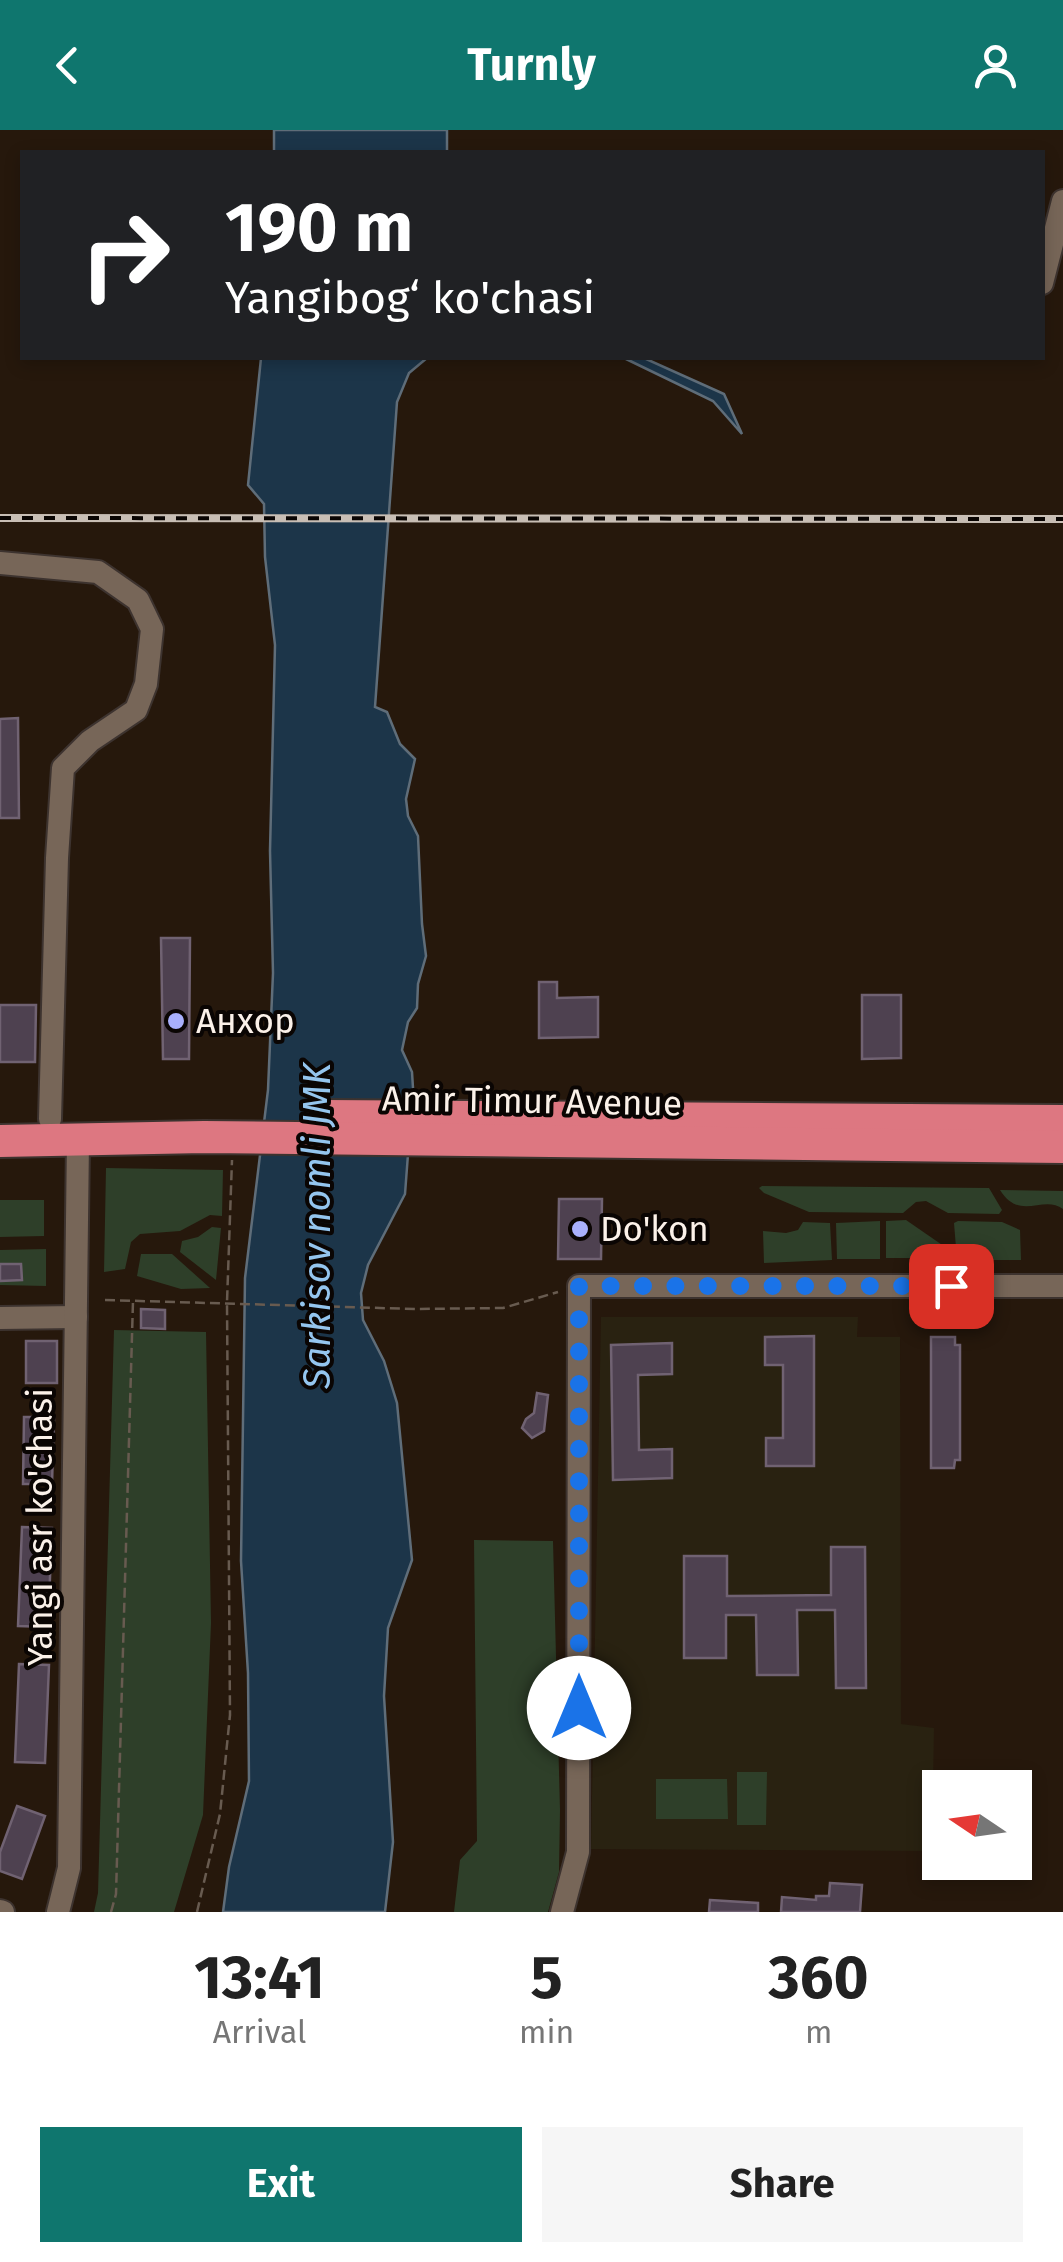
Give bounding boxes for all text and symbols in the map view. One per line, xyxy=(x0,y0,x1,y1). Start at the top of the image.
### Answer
icon: back xyxy=(40,38,95,93)
text: Turnly xyxy=(467,38,596,92)
icon: person xyxy=(968,38,1023,93)
text: 190 m xyxy=(225,186,413,270)
icon: right xyxy=(60,190,190,320)
text: Yangibog‘ ko'chasi xyxy=(225,271,595,325)
place label: Анхор xyxy=(196,1000,295,1042)
marker: Анхор xyxy=(165,1010,187,1032)
water label: Sarkisov nomli JMK xyxy=(294,1061,340,1390)
street label: Amir Timur Avenue xyxy=(382,1077,682,1125)
place label: Do'kon xyxy=(600,1208,709,1250)
marker: Do'kon xyxy=(569,1218,591,1240)
pin xyxy=(909,1244,994,1329)
icon: arrive xyxy=(924,1259,979,1314)
street label: Yangi asr ko'chasi xyxy=(19,1388,61,1666)
position arrow xyxy=(527,1656,631,1760)
north arrow xyxy=(922,1770,1032,1880)
map controls xyxy=(922,1770,1032,1880)
text: 13:41 xyxy=(194,1942,325,2014)
text: 5 xyxy=(531,1942,563,2014)
text: 360 xyxy=(769,1942,869,2014)
text: Arrival xyxy=(213,2013,306,2051)
text: min xyxy=(519,2013,574,2051)
text: m xyxy=(805,2013,832,2051)
button: Exit xyxy=(40,2127,522,2242)
button: Share xyxy=(542,2127,1023,2242)

